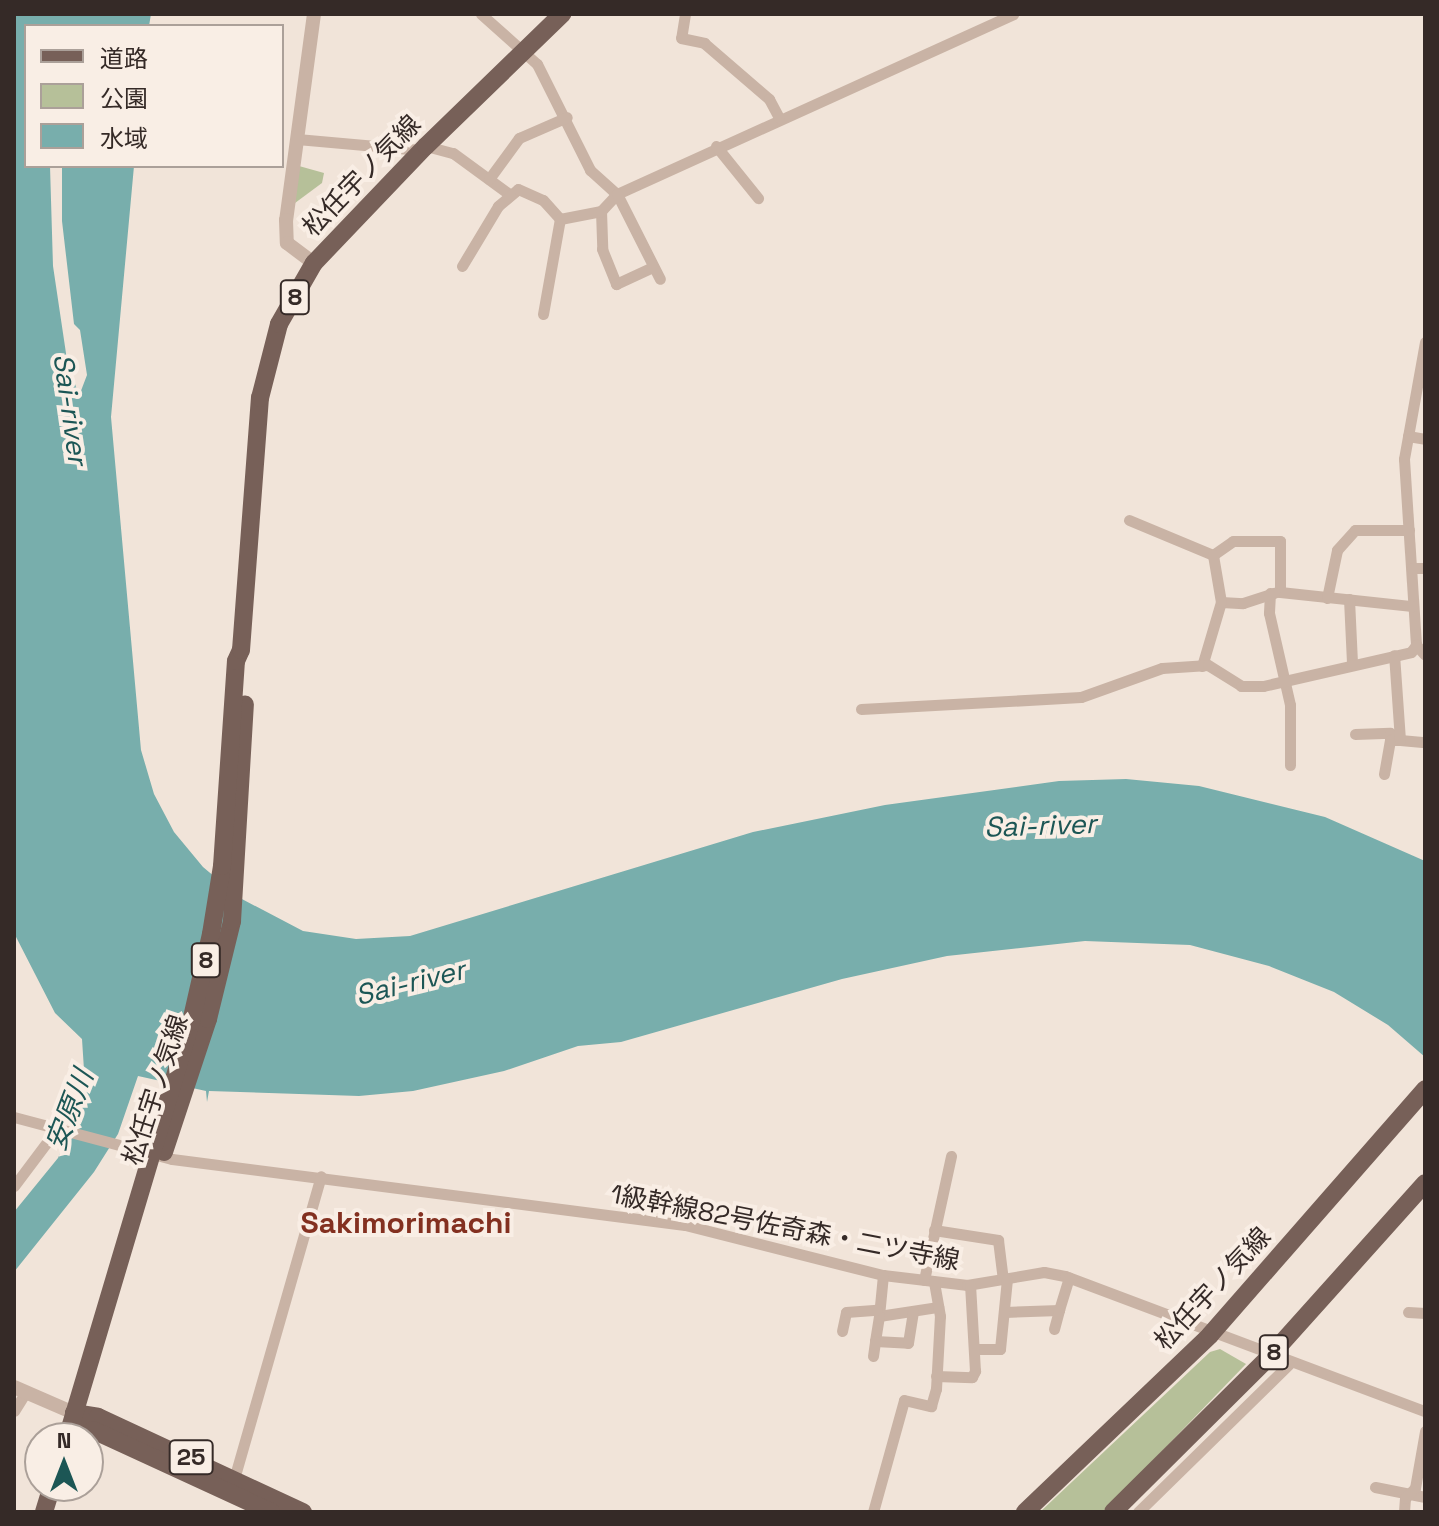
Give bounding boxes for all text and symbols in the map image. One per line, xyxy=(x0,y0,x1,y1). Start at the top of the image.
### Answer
legend xyxy=(24,24,284,168)
text: 道路 xyxy=(100,43,148,74)
text: 公園 xyxy=(100,83,148,114)
street label: 松任宇ノ気線 xyxy=(297,109,427,243)
text: 水域 xyxy=(100,123,148,154)
road number: 8 xyxy=(279,277,311,317)
water label: Sai-river xyxy=(47,351,95,467)
water label: Sai-river xyxy=(983,806,1097,844)
road number: 8 xyxy=(190,940,222,980)
water label: Sai-river xyxy=(352,952,468,1012)
street label: 松任宇ノ気線 xyxy=(117,1011,195,1169)
water label: 安原川 xyxy=(38,1065,100,1155)
street label: 1級幹線82号佐奇森・二ツ寺線 xyxy=(608,1179,962,1277)
district label: Sakimorimachi xyxy=(301,1205,511,1241)
street label: 松任宇ノ気線 xyxy=(1148,1221,1278,1357)
road number: 8 xyxy=(1258,1332,1290,1372)
north arrow xyxy=(24,1422,104,1502)
text: N xyxy=(57,1426,71,1454)
road number: 25 xyxy=(167,1437,215,1477)

